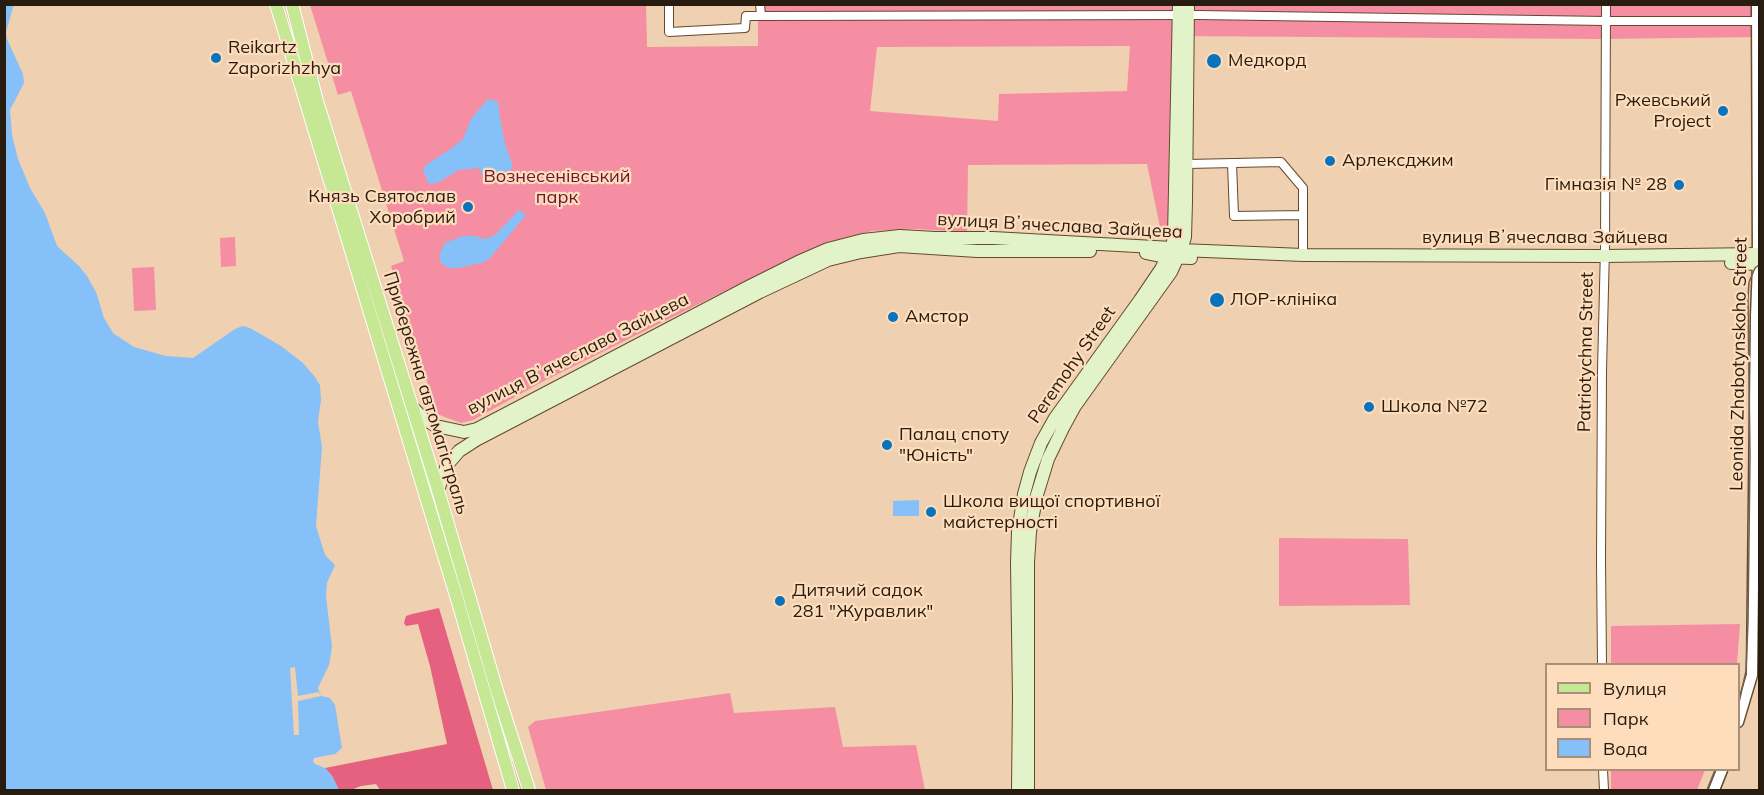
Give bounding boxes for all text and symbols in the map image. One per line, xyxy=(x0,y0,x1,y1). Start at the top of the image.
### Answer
place label: Reikartz Zaporizhzhya xyxy=(228,37,341,80)
place label: Медкорд xyxy=(1228,50,1306,72)
marker: Reikartz Zaporizhzhya xyxy=(209,51,223,65)
marker: Медкорд xyxy=(1205,52,1223,70)
place label: Ржевський Project xyxy=(1615,90,1711,132)
marker: Ржевський Project xyxy=(1716,104,1730,118)
place label: Арлексджим xyxy=(1342,150,1454,172)
marker: Арлексджим xyxy=(1323,154,1337,168)
park label: Вознесенівський парк xyxy=(484,166,630,208)
place label: Гімназія № 28 xyxy=(1545,174,1667,196)
marker: Гімназія № 28 xyxy=(1672,178,1686,192)
place label: Князь Святослав Хоробрий xyxy=(308,186,456,228)
marker: Князь Святослав Хоробрий xyxy=(461,200,475,214)
street label: вулиця Вʼячеслава Зайцева xyxy=(937,209,1183,243)
street label: вулиця Вʼячеслава Зайцева xyxy=(1422,227,1668,249)
street label: Leonida Zhabotynskoho Street xyxy=(1726,237,1752,491)
street label: Прибережна автомагістраль xyxy=(379,269,473,517)
street label: Patriotychna Street xyxy=(1574,272,1598,432)
street label: вулиця Вʼячеслава Зайцева xyxy=(464,289,692,419)
place label: ЛОР-клініка xyxy=(1230,289,1337,311)
marker: ЛОР-клініка xyxy=(1208,291,1226,309)
street label: Peremohy Street xyxy=(1024,302,1120,428)
place label: Амстор xyxy=(905,306,969,328)
marker: Амстор xyxy=(886,310,900,324)
place label: Школа №72 xyxy=(1381,396,1488,418)
marker: Школа №72 xyxy=(1362,400,1376,414)
place label: Палац споту "Юність" xyxy=(899,424,1009,466)
marker: Палац споту "Юність" xyxy=(880,438,894,452)
place label: Школа вищої спортивної майстерності xyxy=(943,491,1160,534)
marker: Школа вищої спортивної майстерності xyxy=(924,505,938,519)
place label: Дитячий садок 281 "Журавлик" xyxy=(792,580,933,622)
marker: Дитячий садок 281 "Журавлик" xyxy=(773,594,787,608)
legend xyxy=(1545,663,1740,771)
text: Вулиця xyxy=(1603,677,1667,700)
text: Парк xyxy=(1603,707,1648,730)
text: Вода xyxy=(1603,737,1648,760)

